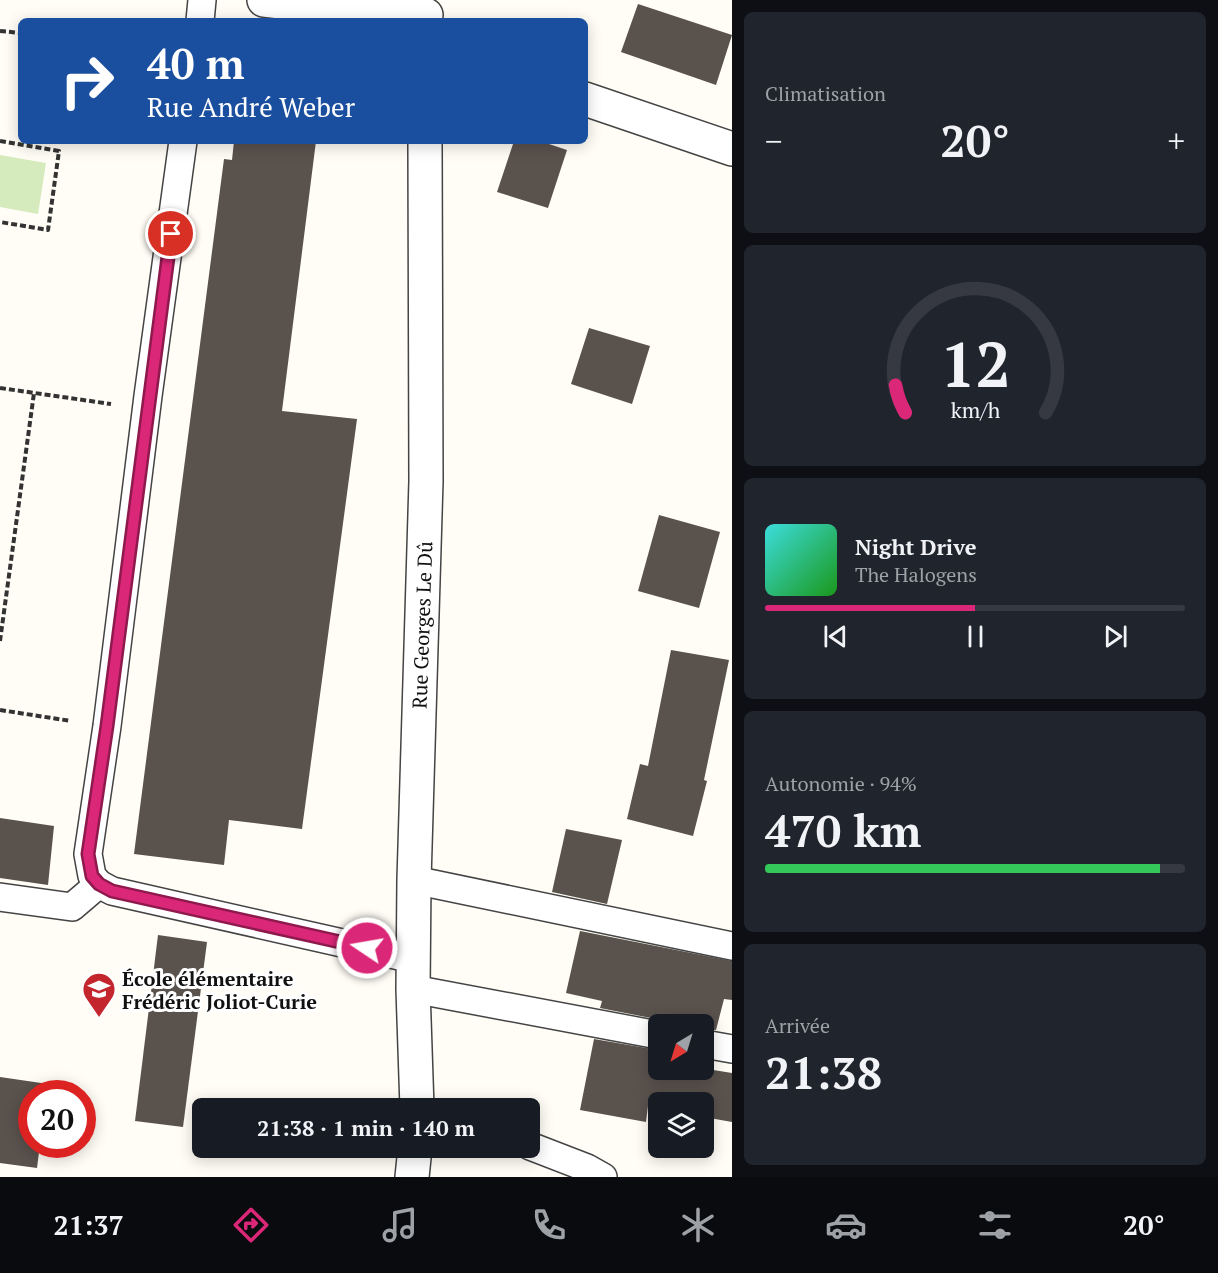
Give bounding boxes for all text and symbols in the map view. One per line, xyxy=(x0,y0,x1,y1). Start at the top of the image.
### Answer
text: 40 m xyxy=(147,35,245,91)
icon: right xyxy=(48,42,126,120)
text: Climatisation xyxy=(765,80,886,107)
text: Rue André Weber xyxy=(147,89,355,125)
text: 20° xyxy=(940,110,1010,170)
text: − xyxy=(765,119,783,162)
text: + xyxy=(1167,119,1185,162)
pin xyxy=(145,208,196,259)
icon: arrive xyxy=(154,217,187,250)
text: 12 xyxy=(940,322,1010,405)
text: km/h xyxy=(950,396,1000,424)
text: Night Drive xyxy=(855,532,977,561)
street label: Rue Georges Le Dû xyxy=(406,541,438,709)
text: The Halogens xyxy=(855,561,977,588)
icon: previous xyxy=(819,620,852,653)
icon: pause xyxy=(959,620,992,653)
icon: next xyxy=(1099,620,1132,653)
text: Autonomie · 94% xyxy=(765,770,917,797)
text: 470 km xyxy=(765,800,921,860)
position arrow xyxy=(335,916,399,980)
place label: École élémentaire Frédéric Joliot-Curie xyxy=(122,965,317,1015)
school or university icon: École élémentaire Frédéric Joliot-Curie xyxy=(81,971,117,1018)
text: Arrivée xyxy=(765,1012,830,1039)
north arrow xyxy=(648,1014,714,1080)
map controls xyxy=(648,1014,714,1158)
text: 21:38 xyxy=(765,1042,882,1102)
speed limit sign: 20 xyxy=(18,1080,96,1158)
button: layers xyxy=(648,1092,714,1158)
text: 21:38 · 1 min · 140 m xyxy=(257,1113,475,1142)
icon: directions xyxy=(230,1204,272,1246)
icon: music xyxy=(379,1204,421,1246)
icon: phone xyxy=(528,1204,570,1246)
icon: climate xyxy=(677,1204,719,1246)
icon: car xyxy=(825,1204,867,1246)
icon: filters xyxy=(974,1204,1016,1246)
text: 21:37 xyxy=(53,1207,124,1243)
text: 20° xyxy=(1123,1207,1165,1243)

